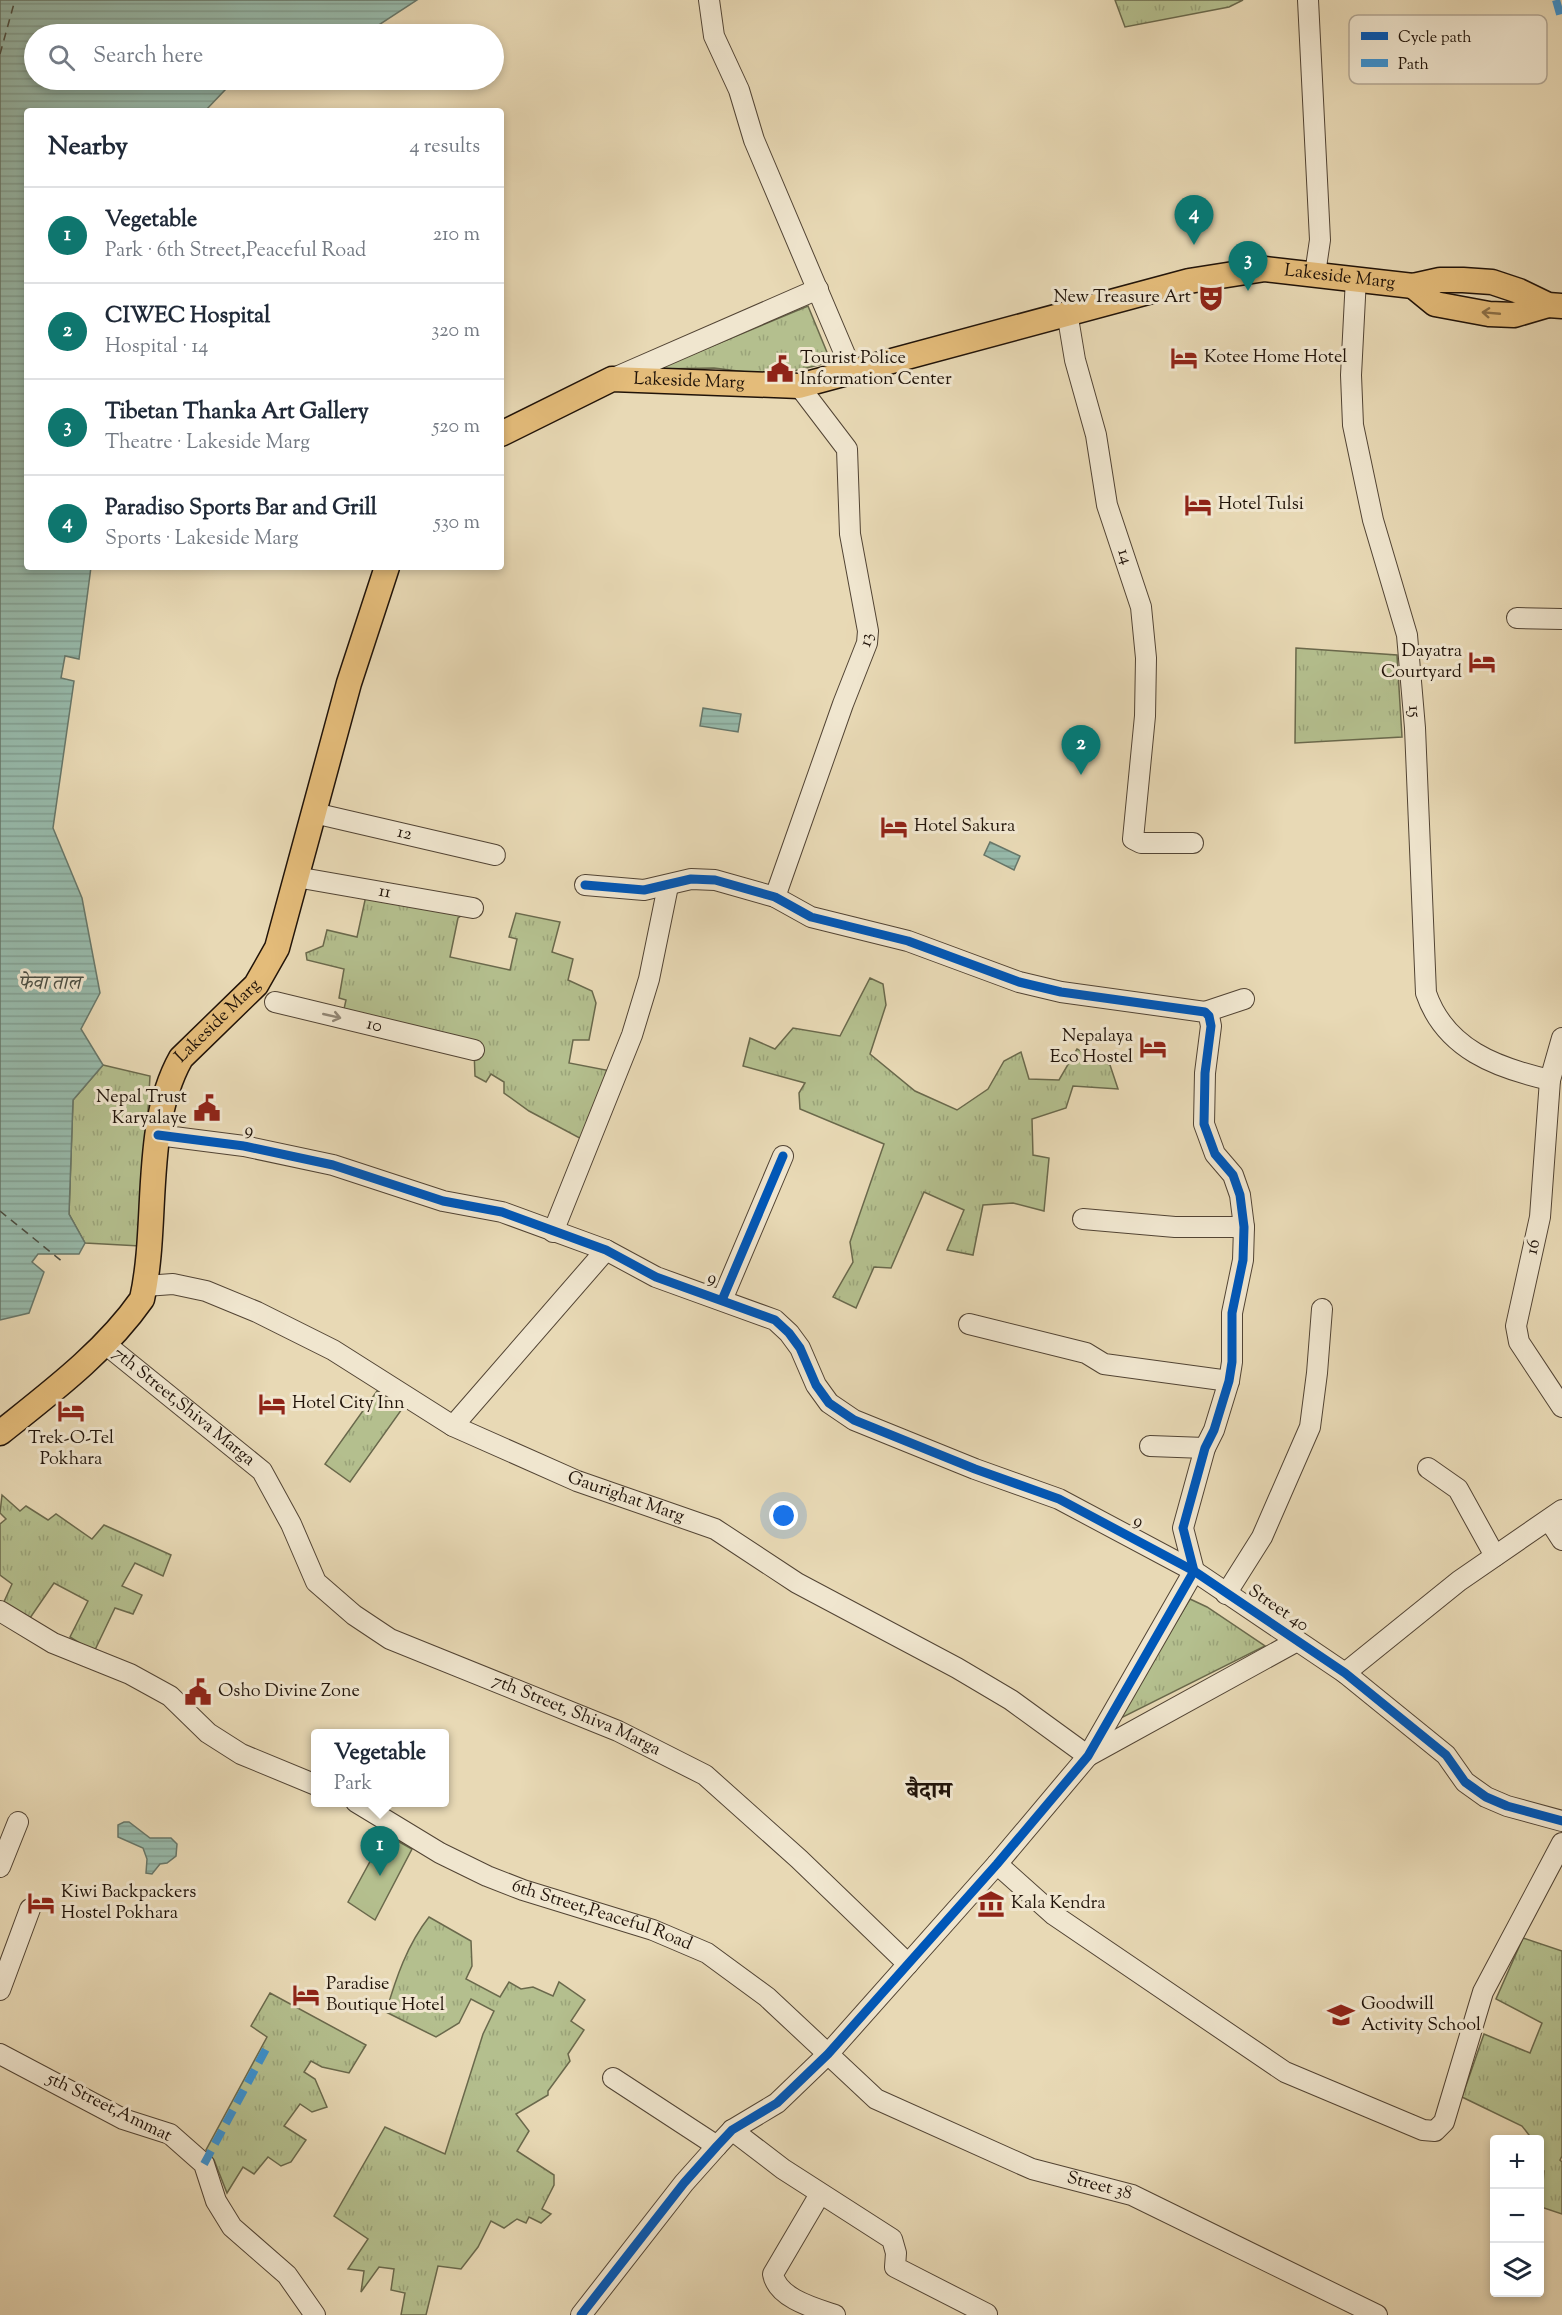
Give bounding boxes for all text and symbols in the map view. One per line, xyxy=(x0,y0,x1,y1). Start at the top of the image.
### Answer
legend xyxy=(1349,15,1547,84)
search box xyxy=(24,24,504,90)
text: Cycle path xyxy=(1398,27,1472,50)
icon: search xyxy=(45,41,78,74)
text: Search here xyxy=(93,41,203,73)
text: Path xyxy=(1398,54,1429,77)
text: Nearby xyxy=(48,129,128,166)
text: 4 results xyxy=(409,133,480,162)
pin: 4 xyxy=(1174,196,1214,245)
text: Vegetable xyxy=(105,205,197,237)
text: 1 xyxy=(64,221,71,250)
text: 210 m xyxy=(433,221,480,250)
text: Park · 6th Street,Peaceful Road xyxy=(105,237,366,266)
pin: 3 xyxy=(1228,242,1268,291)
street label: Lakeside Marg xyxy=(1283,258,1397,297)
theatre icon: New Treasure Art xyxy=(1196,283,1226,313)
place label: New Treasure Art xyxy=(1053,285,1191,311)
text: CIWEC Hospital xyxy=(105,301,270,333)
one-way arrow xyxy=(1482,307,1501,318)
text: 2 xyxy=(63,317,72,346)
text: 320 m xyxy=(431,317,480,346)
text: Hospital · 14 xyxy=(105,333,208,362)
hotel icon: Kotee Home Hotel xyxy=(1169,343,1199,373)
place label: Kotee Home Hotel xyxy=(1204,345,1347,371)
place label: Tourist Police Information Center xyxy=(800,346,952,393)
public building icon: Tourist Police Information Center xyxy=(765,354,795,384)
street label: Lakeside Marg xyxy=(633,367,745,397)
text: Tibetan Thanka Art Gallery xyxy=(105,397,369,429)
text: 3 xyxy=(63,413,72,442)
text: 520 m xyxy=(432,413,480,442)
text: Theatre · Lakeside Marg xyxy=(105,429,310,458)
hotel icon: Hotel Tulsi xyxy=(1183,490,1213,520)
place label: Hotel Tulsi xyxy=(1218,492,1304,518)
text: Paradiso Sports Bar and Grill xyxy=(105,493,377,525)
text: 4 xyxy=(62,509,73,538)
text: 530 m xyxy=(434,509,480,538)
text: Sports · Lakeside Marg xyxy=(105,525,299,554)
street label: 14 xyxy=(1110,545,1139,568)
street label: 13 xyxy=(853,632,881,651)
place label: Dayatra Courtyard xyxy=(1381,639,1462,686)
hotel icon: Dayatra Courtyard xyxy=(1467,647,1497,677)
street label: 15 xyxy=(1400,704,1427,719)
pin: 2 xyxy=(1062,726,1100,775)
hotel icon: Hotel Sakura xyxy=(879,812,909,842)
place label: Hotel Sakura xyxy=(914,814,1015,840)
street label: 12 xyxy=(395,820,415,848)
street label: 11 xyxy=(376,879,393,906)
water label: फेवा ताल xyxy=(18,970,84,999)
street label: Lakeside Marg xyxy=(169,973,268,1070)
one-way arrow xyxy=(322,1010,341,1022)
street label: 10 xyxy=(364,1011,385,1040)
place label: Nepalaya Eco Hostel xyxy=(1050,1024,1133,1071)
hotel icon: Nepalaya Eco Hostel xyxy=(1138,1032,1168,1062)
place label: Nepal Trust Karyalaye xyxy=(96,1085,187,1132)
public building icon: Nepal Trust Karyalaye xyxy=(192,1093,222,1123)
street label: 9 xyxy=(242,1117,256,1145)
street label: 16 xyxy=(1520,1237,1548,1257)
street label: 9 xyxy=(703,1265,721,1293)
street label: 7th Street,Shiva Marga xyxy=(106,1341,260,1473)
hotel icon: Hotel City Inn xyxy=(257,1389,287,1419)
place label: Hotel City Inn xyxy=(292,1391,405,1417)
hotel icon: Trek-O-Tel Pokhara xyxy=(56,1396,86,1426)
place label: Trek-O-Tel Pokhara xyxy=(28,1426,114,1473)
street label: Gaurighat Marg xyxy=(563,1465,688,1530)
your location xyxy=(769,1501,798,1530)
street label: 9 xyxy=(1128,1508,1148,1536)
street label: Street 40 xyxy=(1242,1579,1314,1639)
street label: 7th Street, Shiva Marga xyxy=(488,1669,665,1763)
public building icon: Osho Divine Zone xyxy=(183,1677,213,1707)
place label: Osho Divine Zone xyxy=(218,1679,360,1705)
popup xyxy=(311,1729,449,1807)
text: Vegetable xyxy=(334,1738,426,1770)
text: Park xyxy=(334,1770,372,1799)
district label: बैदाम xyxy=(904,1775,953,1809)
pin: 1 xyxy=(360,1826,400,1876)
street label: 6th Street,Peaceful Road xyxy=(507,1874,696,1958)
place label: Kiwi Backpackers Hostel Pokhara xyxy=(61,1880,196,1927)
hotel icon: Kiwi Backpackers Hostel Pokhara xyxy=(26,1888,56,1918)
museum icon: Kala Kendra xyxy=(976,1889,1006,1919)
place label: Kala Kendra xyxy=(1011,1891,1106,1917)
place label: Paradise Boutique Hotel xyxy=(326,1972,445,2019)
hotel icon: Paradise Boutique Hotel xyxy=(291,1980,321,2010)
place label: Goodwill Activity School xyxy=(1361,1992,1481,2039)
school or university icon: Goodwill Activity School xyxy=(1326,2000,1356,2030)
street label: 5th Street,Ammat xyxy=(41,2066,176,2150)
map controls xyxy=(1490,2135,1544,2297)
button: + xyxy=(1490,2135,1544,2189)
street label: Street 38 xyxy=(1064,2165,1135,2207)
button: − xyxy=(1490,2189,1544,2243)
button: layers xyxy=(1490,2243,1544,2297)

